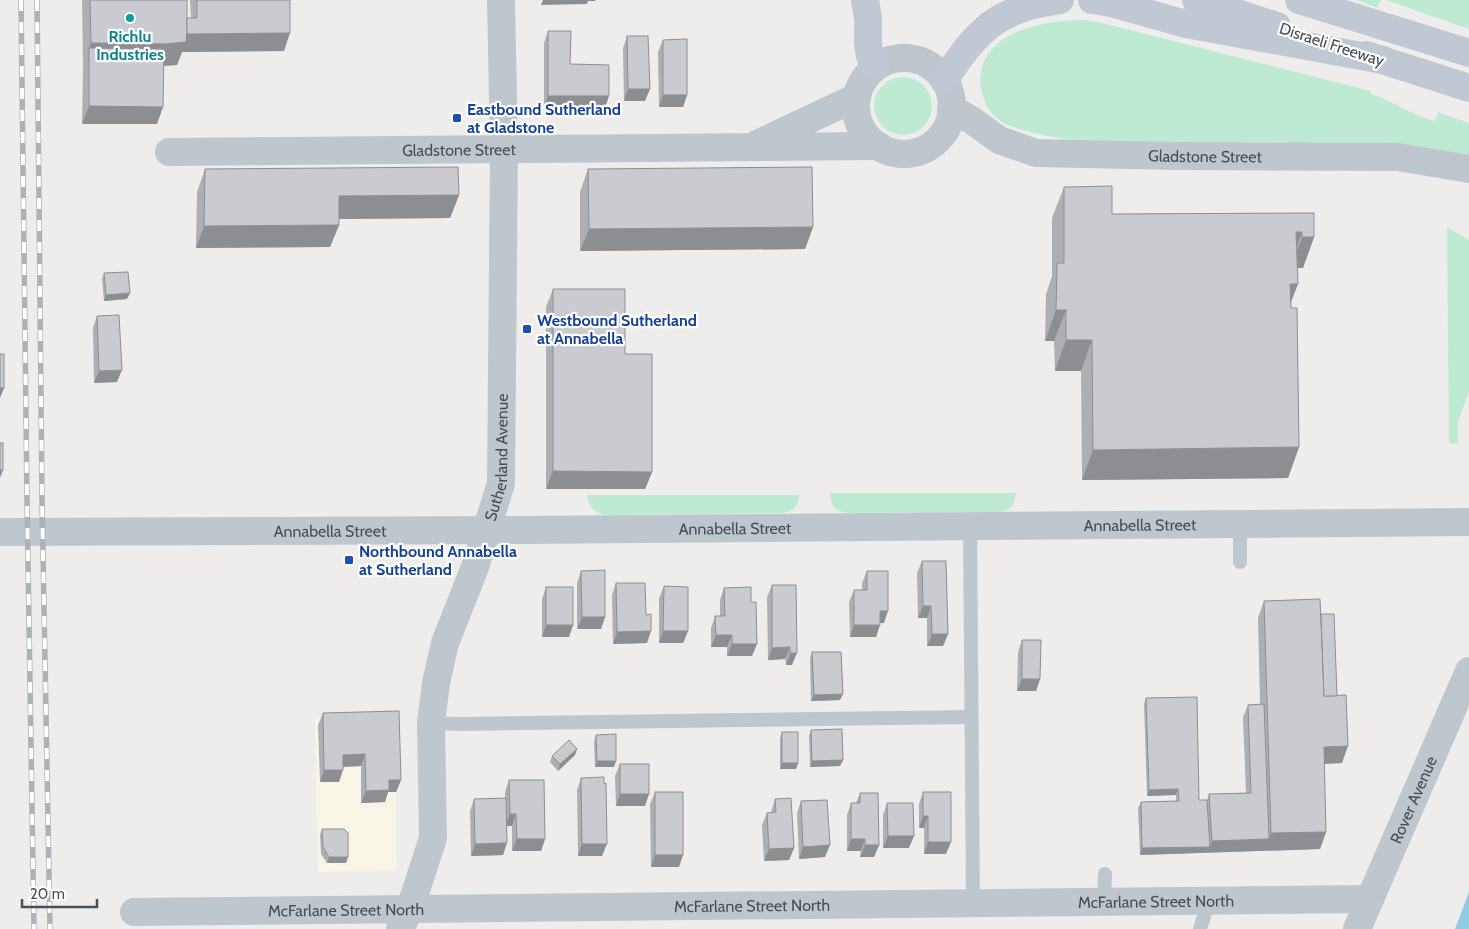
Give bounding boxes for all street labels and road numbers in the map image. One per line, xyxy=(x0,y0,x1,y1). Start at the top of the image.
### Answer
street label: Disraeli Freeway xyxy=(1277,19,1387,70)
street label: Gladstone Street xyxy=(402,140,517,160)
street label: Gladstone Street xyxy=(1148,146,1262,166)
street label: Sutherland Avenue xyxy=(481,394,512,524)
street label: Annabella Street xyxy=(1084,515,1197,535)
street label: Annabella Street xyxy=(679,519,792,539)
street label: Annabella Street xyxy=(274,522,387,541)
street label: Rover Avenue xyxy=(1386,753,1441,846)
street label: McFarlane Street North xyxy=(1078,891,1234,912)
street label: McFarlane Street North xyxy=(674,896,830,916)
street label: McFarlane Street North xyxy=(268,900,424,921)

